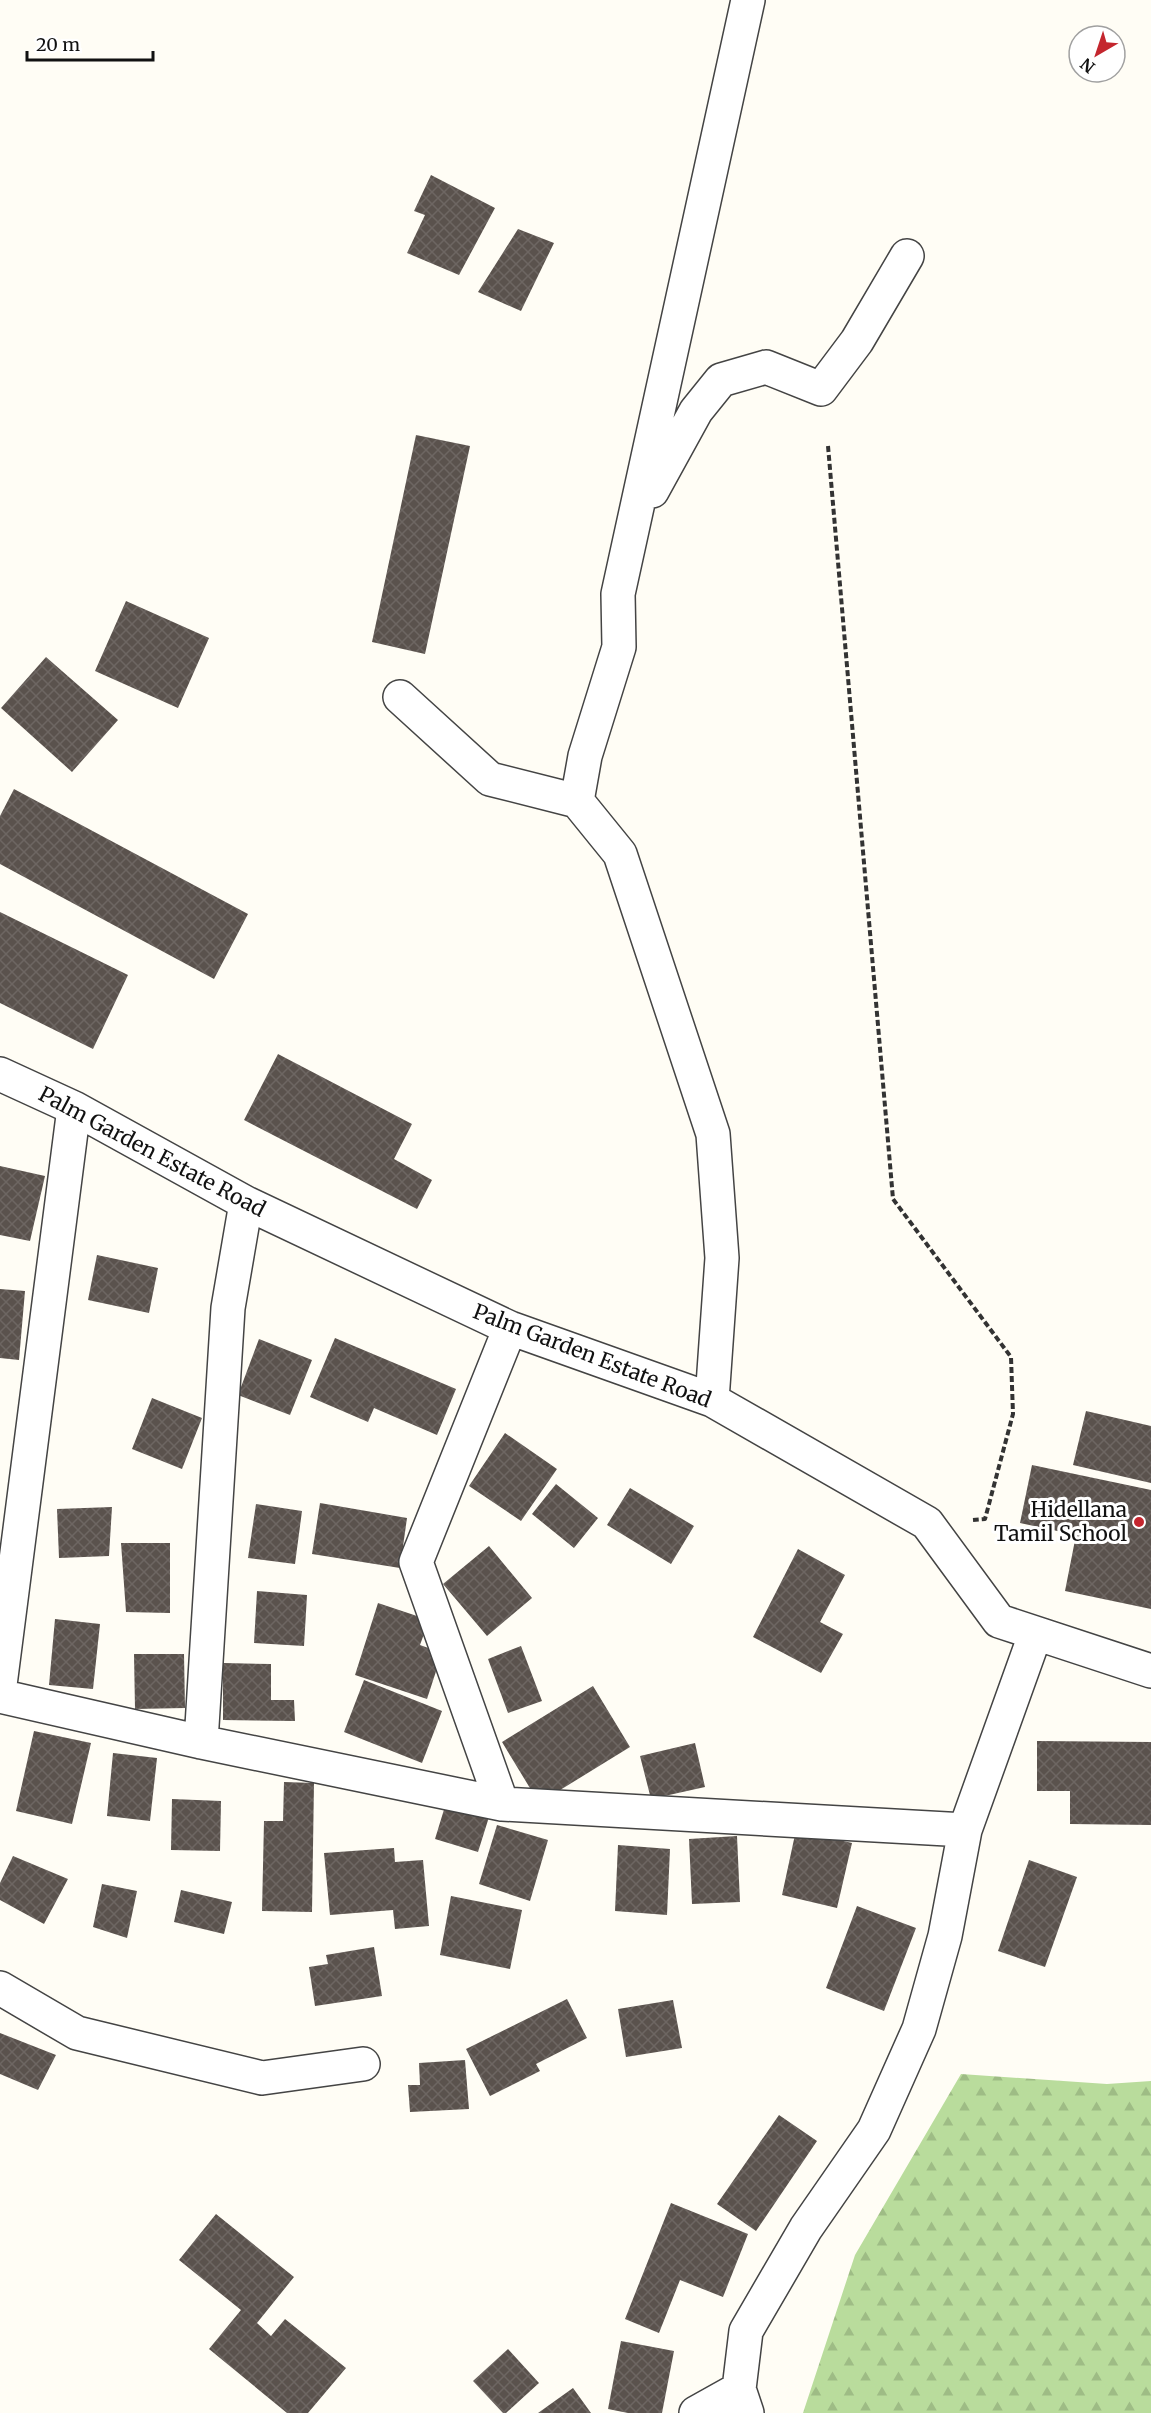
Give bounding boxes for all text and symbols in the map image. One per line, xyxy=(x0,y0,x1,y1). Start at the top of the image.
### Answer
scale bar xyxy=(27,24,153,62)
north arrow xyxy=(1067,24,1127,84)
text: 20 m xyxy=(36,33,80,56)
text: N xyxy=(1076,54,1099,77)
street label: Palm Garden Estate Road xyxy=(34,1080,271,1223)
street label: Palm Garden Estate Road xyxy=(469,1298,715,1414)
place label: Hidellana Tamil School xyxy=(994,1496,1127,1547)
marker: Hidellana Tamil School xyxy=(1132,1515,1146,1529)

